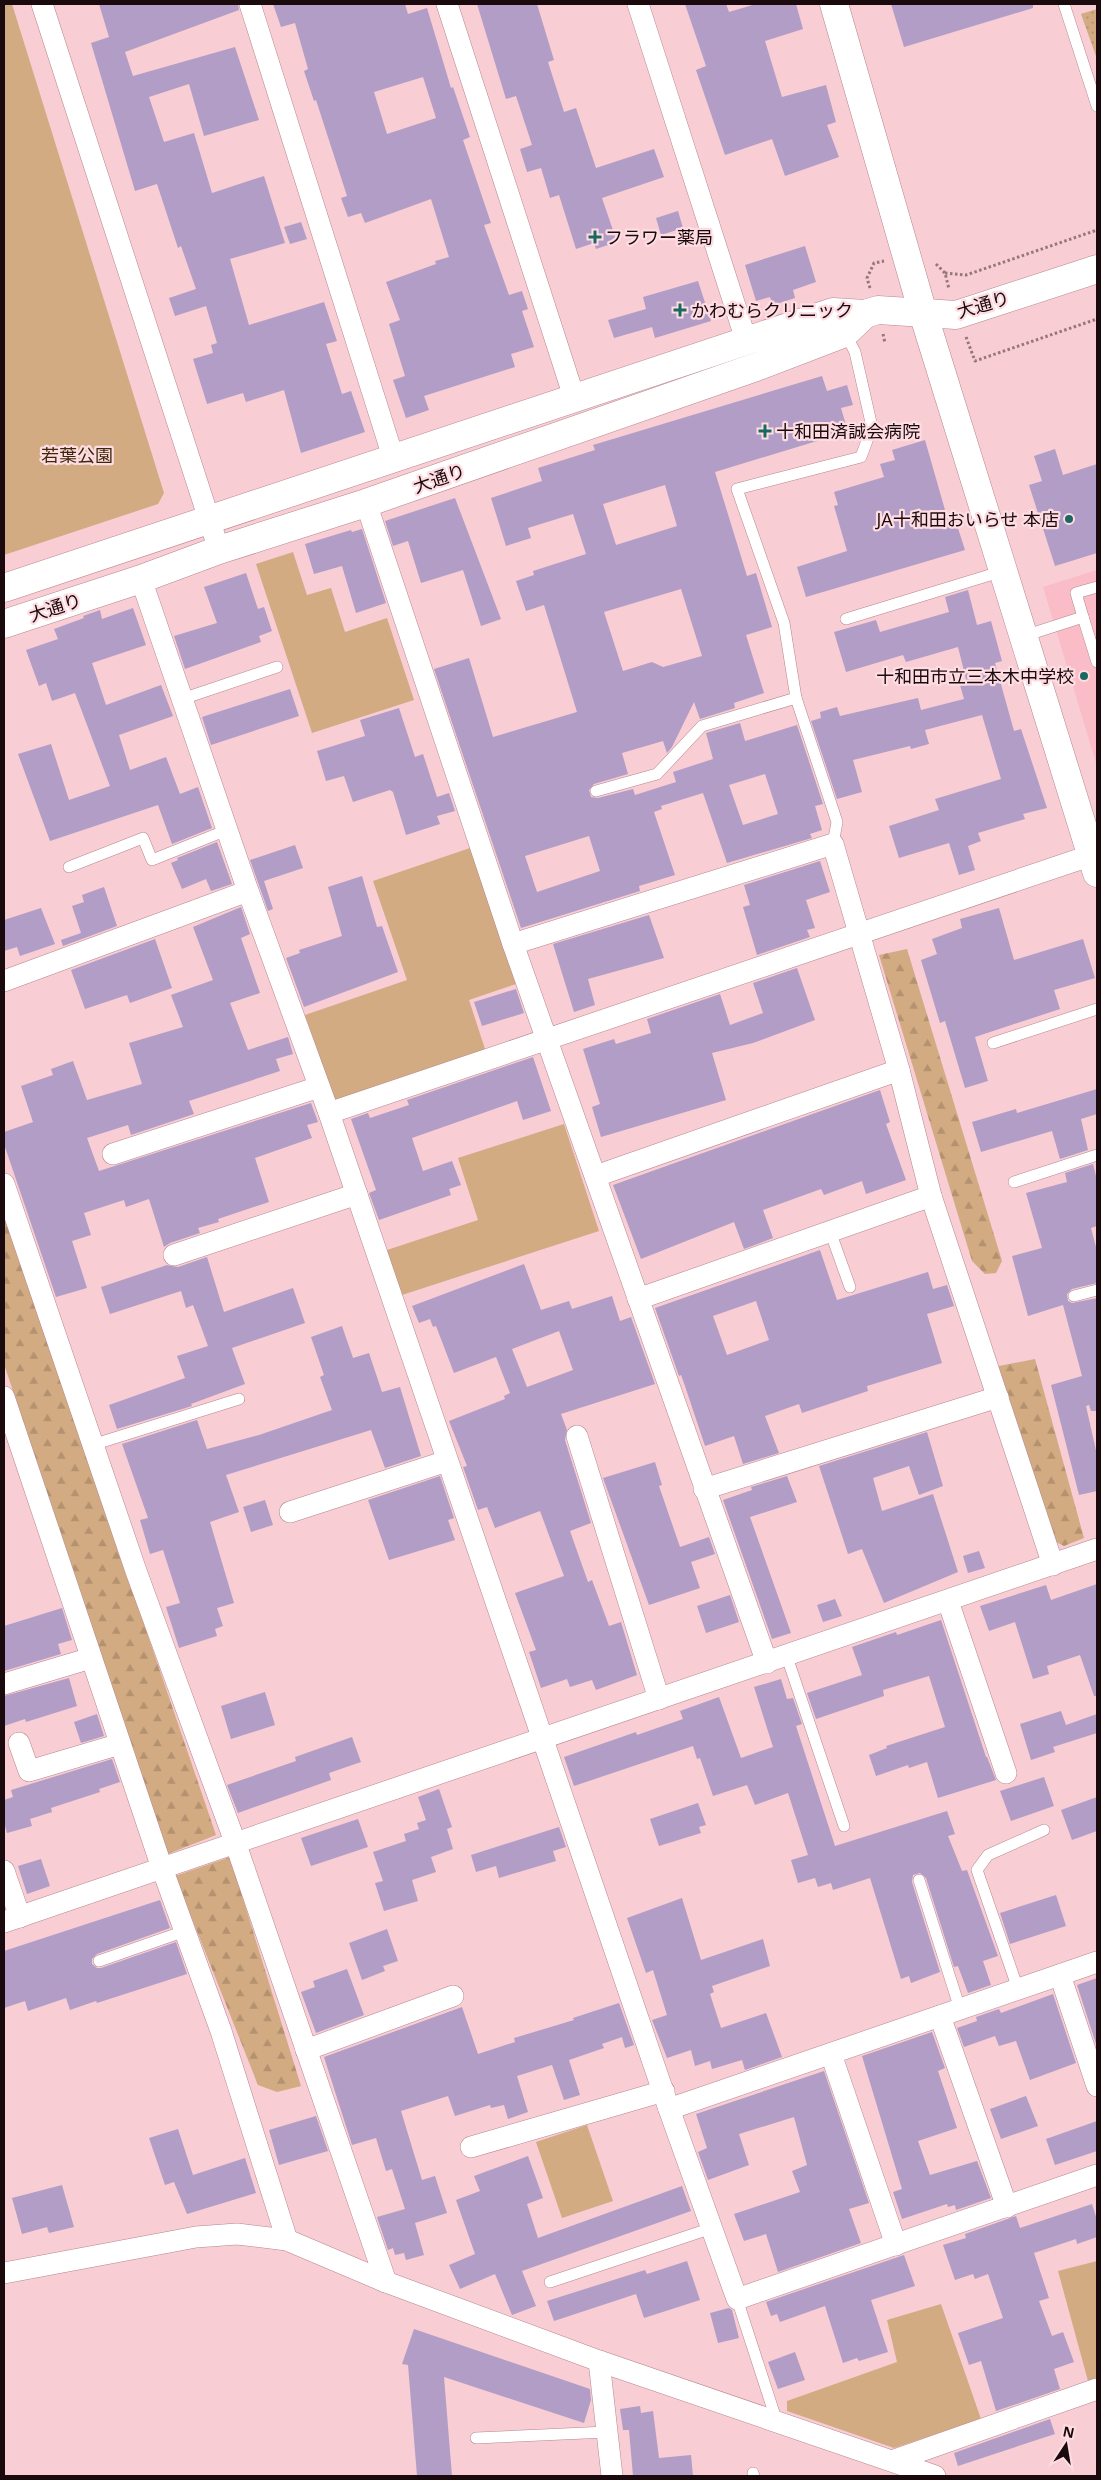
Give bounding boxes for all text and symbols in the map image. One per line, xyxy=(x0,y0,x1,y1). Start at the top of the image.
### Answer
place label: フラワー薬局 xyxy=(605,225,713,249)
marker: フラワー薬局 xyxy=(589,231,601,243)
street label: 大通り xyxy=(954,285,1012,323)
place label: かわむらクリニック xyxy=(691,298,853,322)
marker: かわむらクリニック xyxy=(673,303,687,317)
place label: 十和田済誠会病院 xyxy=(776,419,920,443)
marker: 十和田済誠会病院 xyxy=(758,424,772,438)
park label: 若葉公園 xyxy=(41,443,113,467)
street label: 大通り xyxy=(410,458,468,498)
place label: JA十和田おいらせ 本店 xyxy=(874,507,1059,531)
marker: JA十和田おいらせ 本店 xyxy=(1063,513,1075,525)
street label: 大通り xyxy=(26,587,84,627)
place label: 十和田市立三本木中学校 xyxy=(876,664,1074,688)
marker: 十和田市立三本木中学校 xyxy=(1078,670,1090,682)
north arrow xyxy=(1041,2420,1091,2470)
text: N xyxy=(1061,2421,1076,2442)

